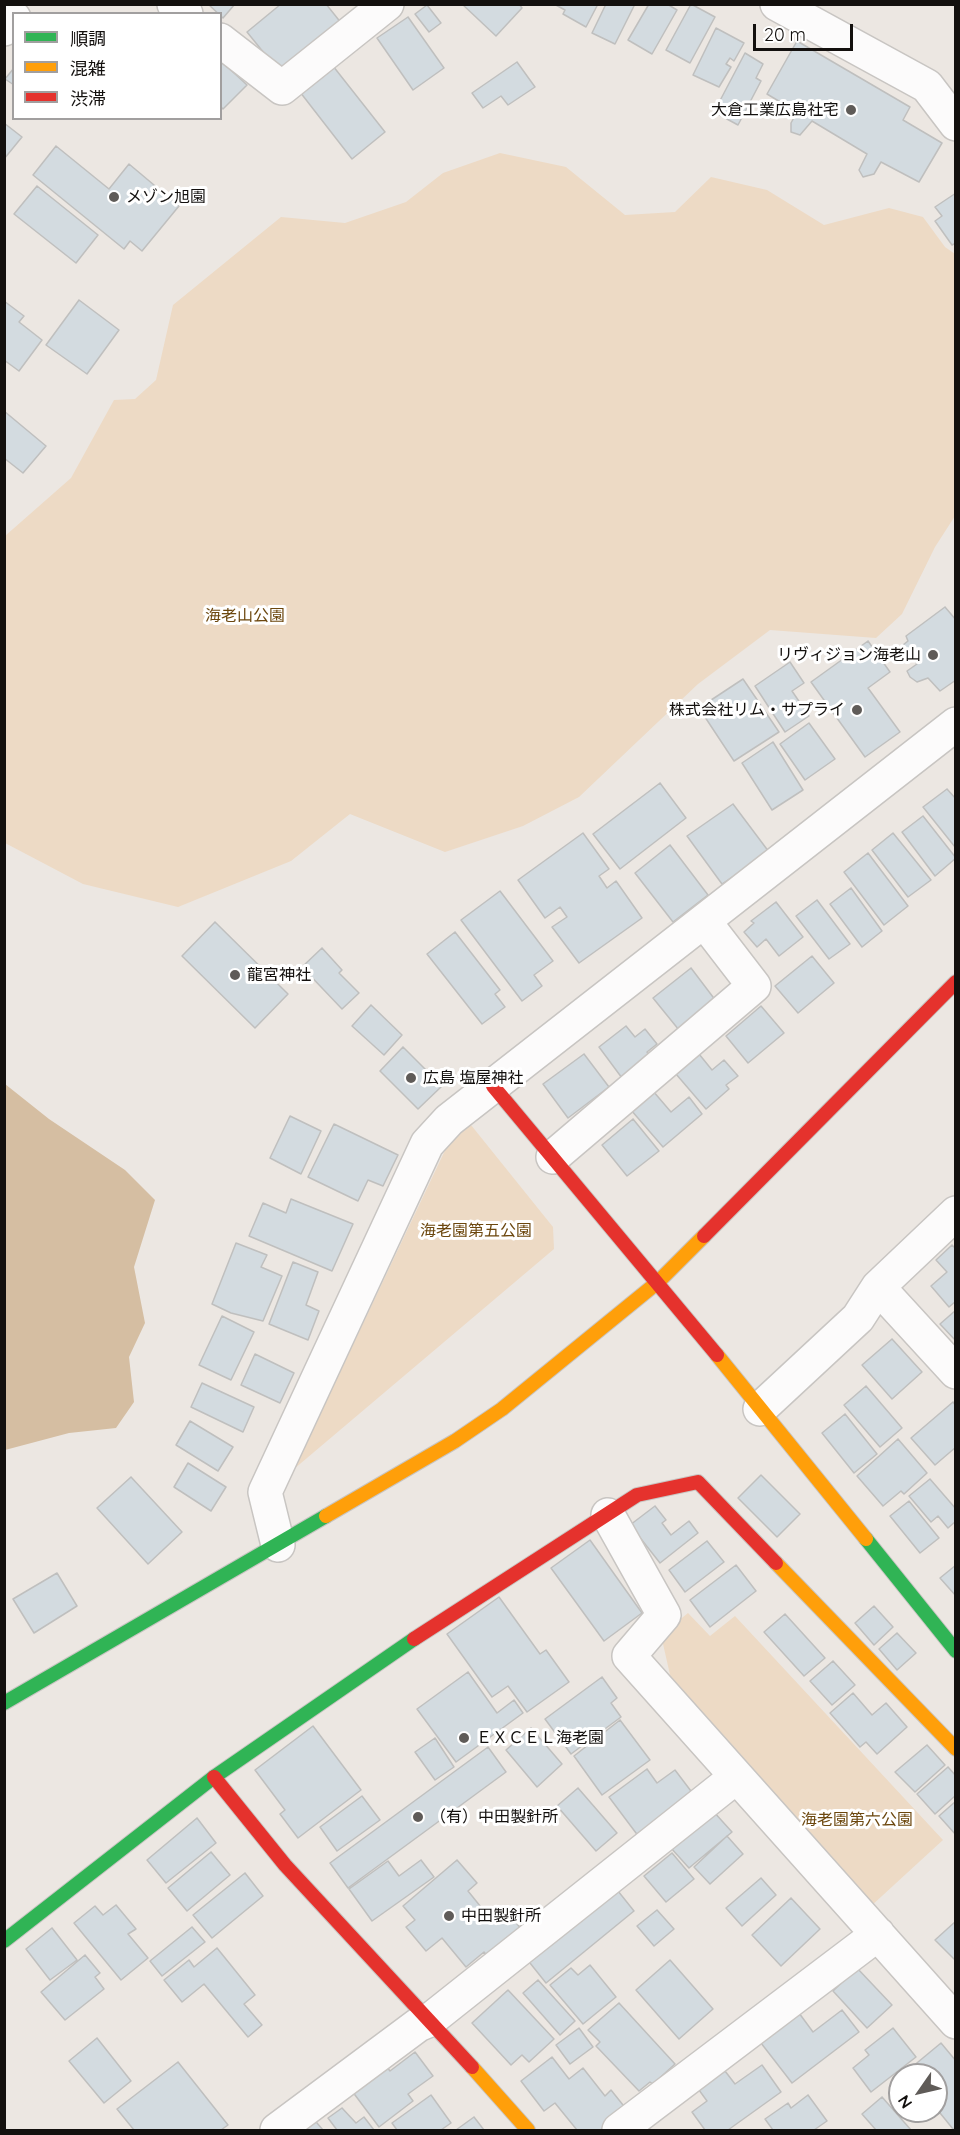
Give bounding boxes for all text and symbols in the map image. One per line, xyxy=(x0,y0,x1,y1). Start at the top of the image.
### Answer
legend xyxy=(12,12,222,120)
scale bar xyxy=(756,12,856,50)
text: 20 m xyxy=(764,23,806,46)
text: 順調 xyxy=(70,27,106,50)
text: 混雑 xyxy=(70,57,106,80)
text: 渋滞 xyxy=(70,87,106,110)
place label: 大倉工業広島社宅 xyxy=(711,100,839,120)
marker: 大倉工業広島社宅 xyxy=(844,103,858,117)
place label: メゾン旭園 xyxy=(126,187,206,207)
marker: メゾン旭園 xyxy=(107,190,121,204)
park label: 海老山公園 xyxy=(205,606,285,626)
place label: リヴィジョン海老山 xyxy=(777,645,921,665)
marker: リヴィジョン海老山 xyxy=(926,648,940,662)
place label: 株式会社リム・サプライ xyxy=(669,700,845,720)
marker: 株式会社リム・サプライ xyxy=(850,703,864,717)
place label: 龍宮神社 xyxy=(247,965,311,985)
marker: 龍宮神社 xyxy=(228,968,242,982)
place label: 広島 塩屋神社 xyxy=(423,1068,523,1088)
marker: 広島 塩屋神社 xyxy=(404,1071,418,1085)
park label: 海老園第五公園 xyxy=(420,1221,532,1241)
place label: ＥＸＣＥＬ海老園 xyxy=(476,1728,604,1748)
marker: ＥＸＣＥＬ海老園 xyxy=(457,1731,471,1745)
place label: （有）中田製針所 xyxy=(430,1807,558,1827)
marker: （有）中田製針所 xyxy=(411,1810,425,1824)
park label: 海老園第六公園 xyxy=(801,1810,913,1830)
place label: 中田製針所 xyxy=(461,1906,541,1926)
marker: 中田製針所 xyxy=(442,1909,456,1923)
north arrow xyxy=(888,2063,948,2123)
text: N xyxy=(893,2091,916,2112)

